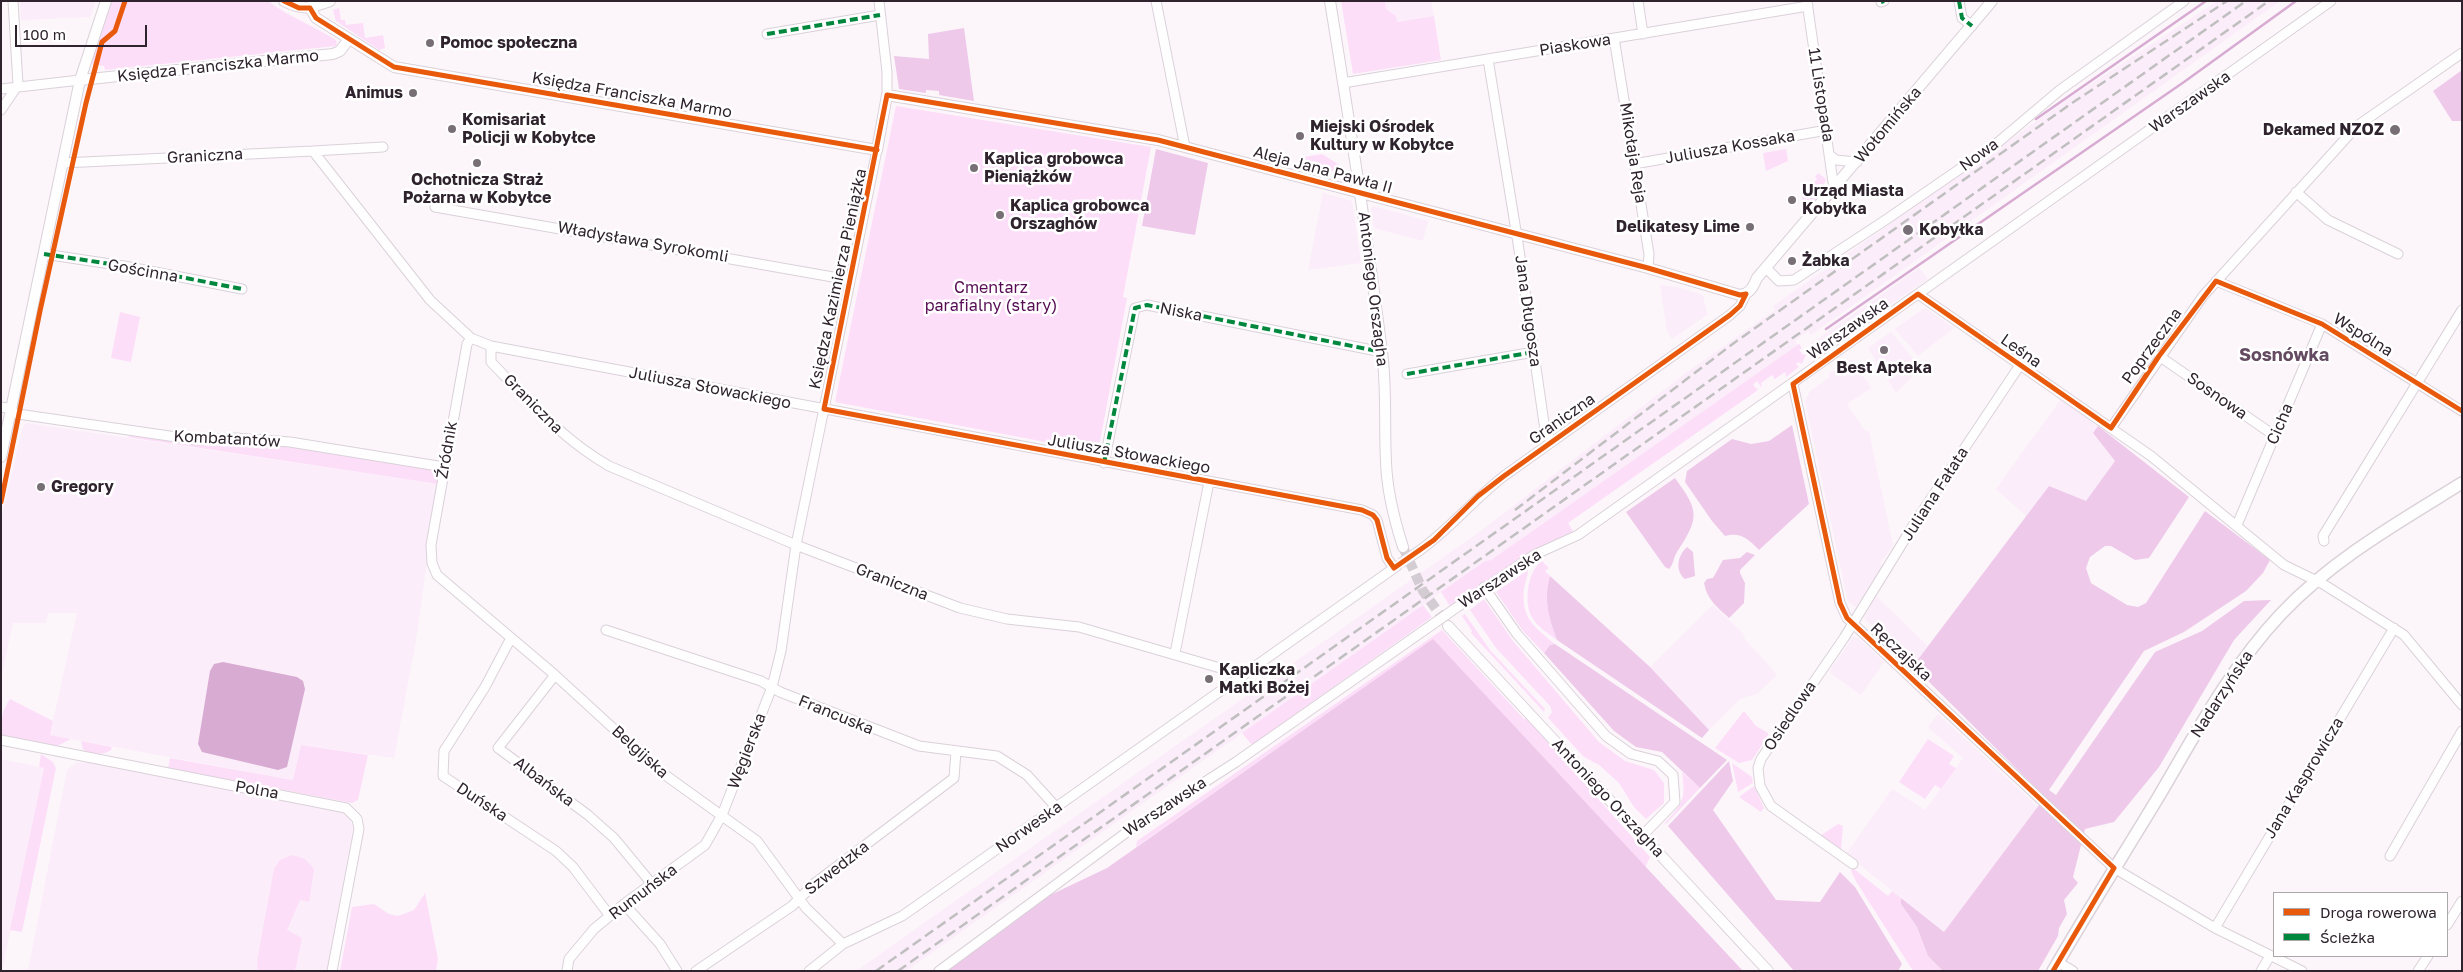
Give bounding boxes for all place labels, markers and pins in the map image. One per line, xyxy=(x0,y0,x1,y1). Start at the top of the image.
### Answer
place label: Pomoc społeczna xyxy=(440,33,577,53)
marker: Pomoc społeczna xyxy=(424,37,436,49)
place label: Animus xyxy=(345,83,403,103)
marker: Animus xyxy=(407,87,419,99)
place label: Komisariat Policji w Kobyłce xyxy=(462,110,596,148)
place label: Miejski Ośrodek Kultury w Kobyłce xyxy=(1310,117,1454,155)
place label: Dekamed NZOZ xyxy=(2263,120,2384,140)
marker: Komisariat Policji w Kobyłce xyxy=(446,123,458,135)
marker: Dekamed NZOZ xyxy=(2388,123,2402,137)
marker: Miejski Ośrodek Kultury w Kobyłce xyxy=(1294,130,1306,142)
place label: Kaplica grobowca Pieniążków xyxy=(984,149,1123,187)
marker: Ochotnicza Straż Pożarna w Kobyłce xyxy=(471,157,483,169)
marker: Kaplica grobowca Pieniążków xyxy=(968,162,980,174)
place label: Ochotnicza Straż Pożarna w Kobyłce xyxy=(403,170,551,208)
place label: Urząd Miasta Kobyłka xyxy=(1802,181,1904,219)
marker: Urząd Miasta Kobyłka xyxy=(1786,194,1798,206)
place label: Kaplica grobowca Orszaghów xyxy=(1010,196,1149,234)
marker: Kaplica grobowca Orszaghów xyxy=(994,209,1006,221)
place label: Delikatesy Lime xyxy=(1616,217,1740,237)
place label: Kobyłka xyxy=(1919,220,1983,240)
marker: Delikatesy Lime xyxy=(1744,221,1756,233)
marker: Kobyłka xyxy=(1901,223,1915,237)
place label: Żabka xyxy=(1802,251,1850,271)
marker: Żabka xyxy=(1786,255,1798,267)
marker: Best Apteka xyxy=(1878,344,1890,356)
place label: Best Apteka xyxy=(1836,358,1932,378)
place label: Gregory xyxy=(51,477,114,497)
marker: Gregory xyxy=(35,481,47,493)
place label: Kapliczka Matki Bożej xyxy=(1219,660,1309,698)
marker: Kapliczka Matki Bożej xyxy=(1203,673,1215,685)

